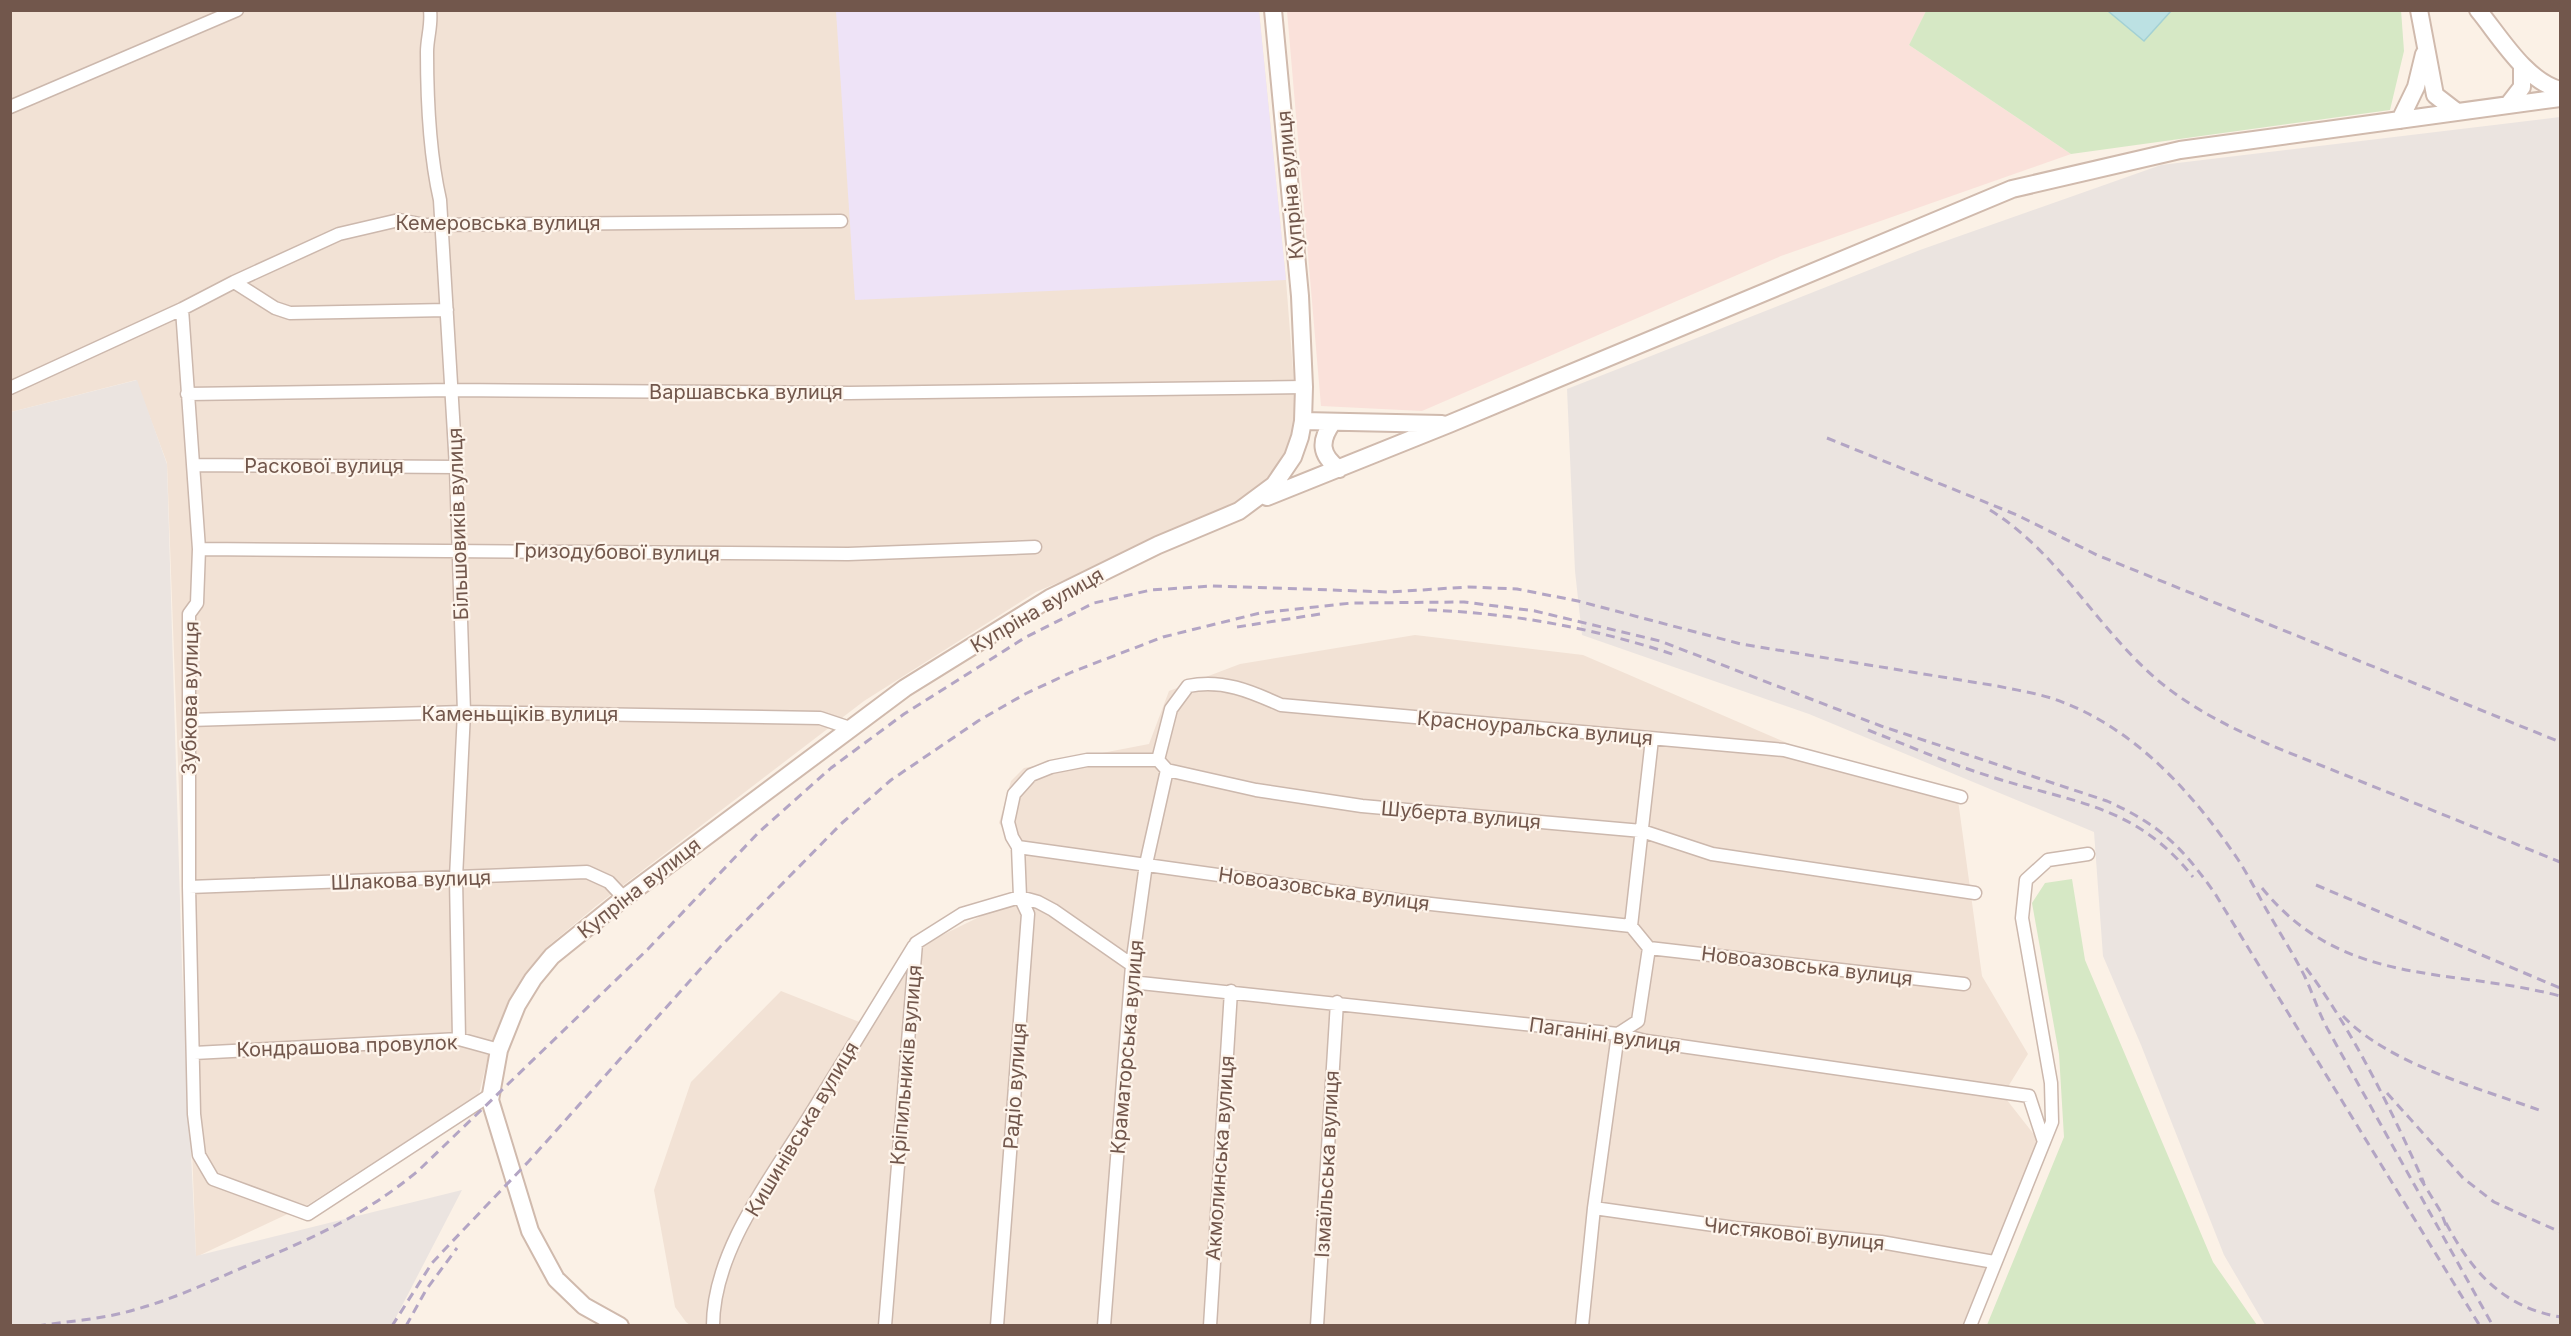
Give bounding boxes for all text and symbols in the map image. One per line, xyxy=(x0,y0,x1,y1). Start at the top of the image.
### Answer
street label: Купріна вулиця xyxy=(1272,110,1308,260)
street label: Кемеровська вулиця xyxy=(395,211,601,235)
street label: Варшавська вулиця xyxy=(649,380,843,404)
street label: Більшовиків вулиця xyxy=(443,427,473,621)
street label: Раскової вулиця xyxy=(244,454,404,478)
street label: Гризодубової вулиця xyxy=(514,538,720,566)
street label: Купріна вулиця xyxy=(966,562,1108,658)
street label: Зубкова вулиця xyxy=(177,621,203,775)
street label: Каменьщіків вулиця xyxy=(422,702,618,726)
street label: Красноуральска вулиця xyxy=(1416,706,1654,750)
street label: Шуберта вулиця xyxy=(1380,796,1542,834)
street label: Купріна вулиця xyxy=(573,833,705,943)
street label: Новоазовська вулиця xyxy=(1217,862,1431,916)
street label: Шлакова вулиця xyxy=(330,865,492,895)
street label: Краматорська вулиця xyxy=(1106,939,1148,1155)
street label: Новоазовська вулиця xyxy=(1700,941,1914,991)
street label: Кріпильників вулиця xyxy=(885,964,927,1166)
street label: Паганіні вулиця xyxy=(1528,1012,1682,1058)
street label: Радіо вулиця xyxy=(999,1022,1031,1150)
street label: Кондрашова провулок xyxy=(236,1030,458,1062)
street label: Кишинівська вулиця xyxy=(740,1037,864,1221)
street label: Акмолинська вулиця xyxy=(1201,1055,1239,1261)
street label: Ізмаїльська вулиця xyxy=(1310,1070,1344,1258)
street label: Чистякової вулиця xyxy=(1702,1213,1886,1255)

